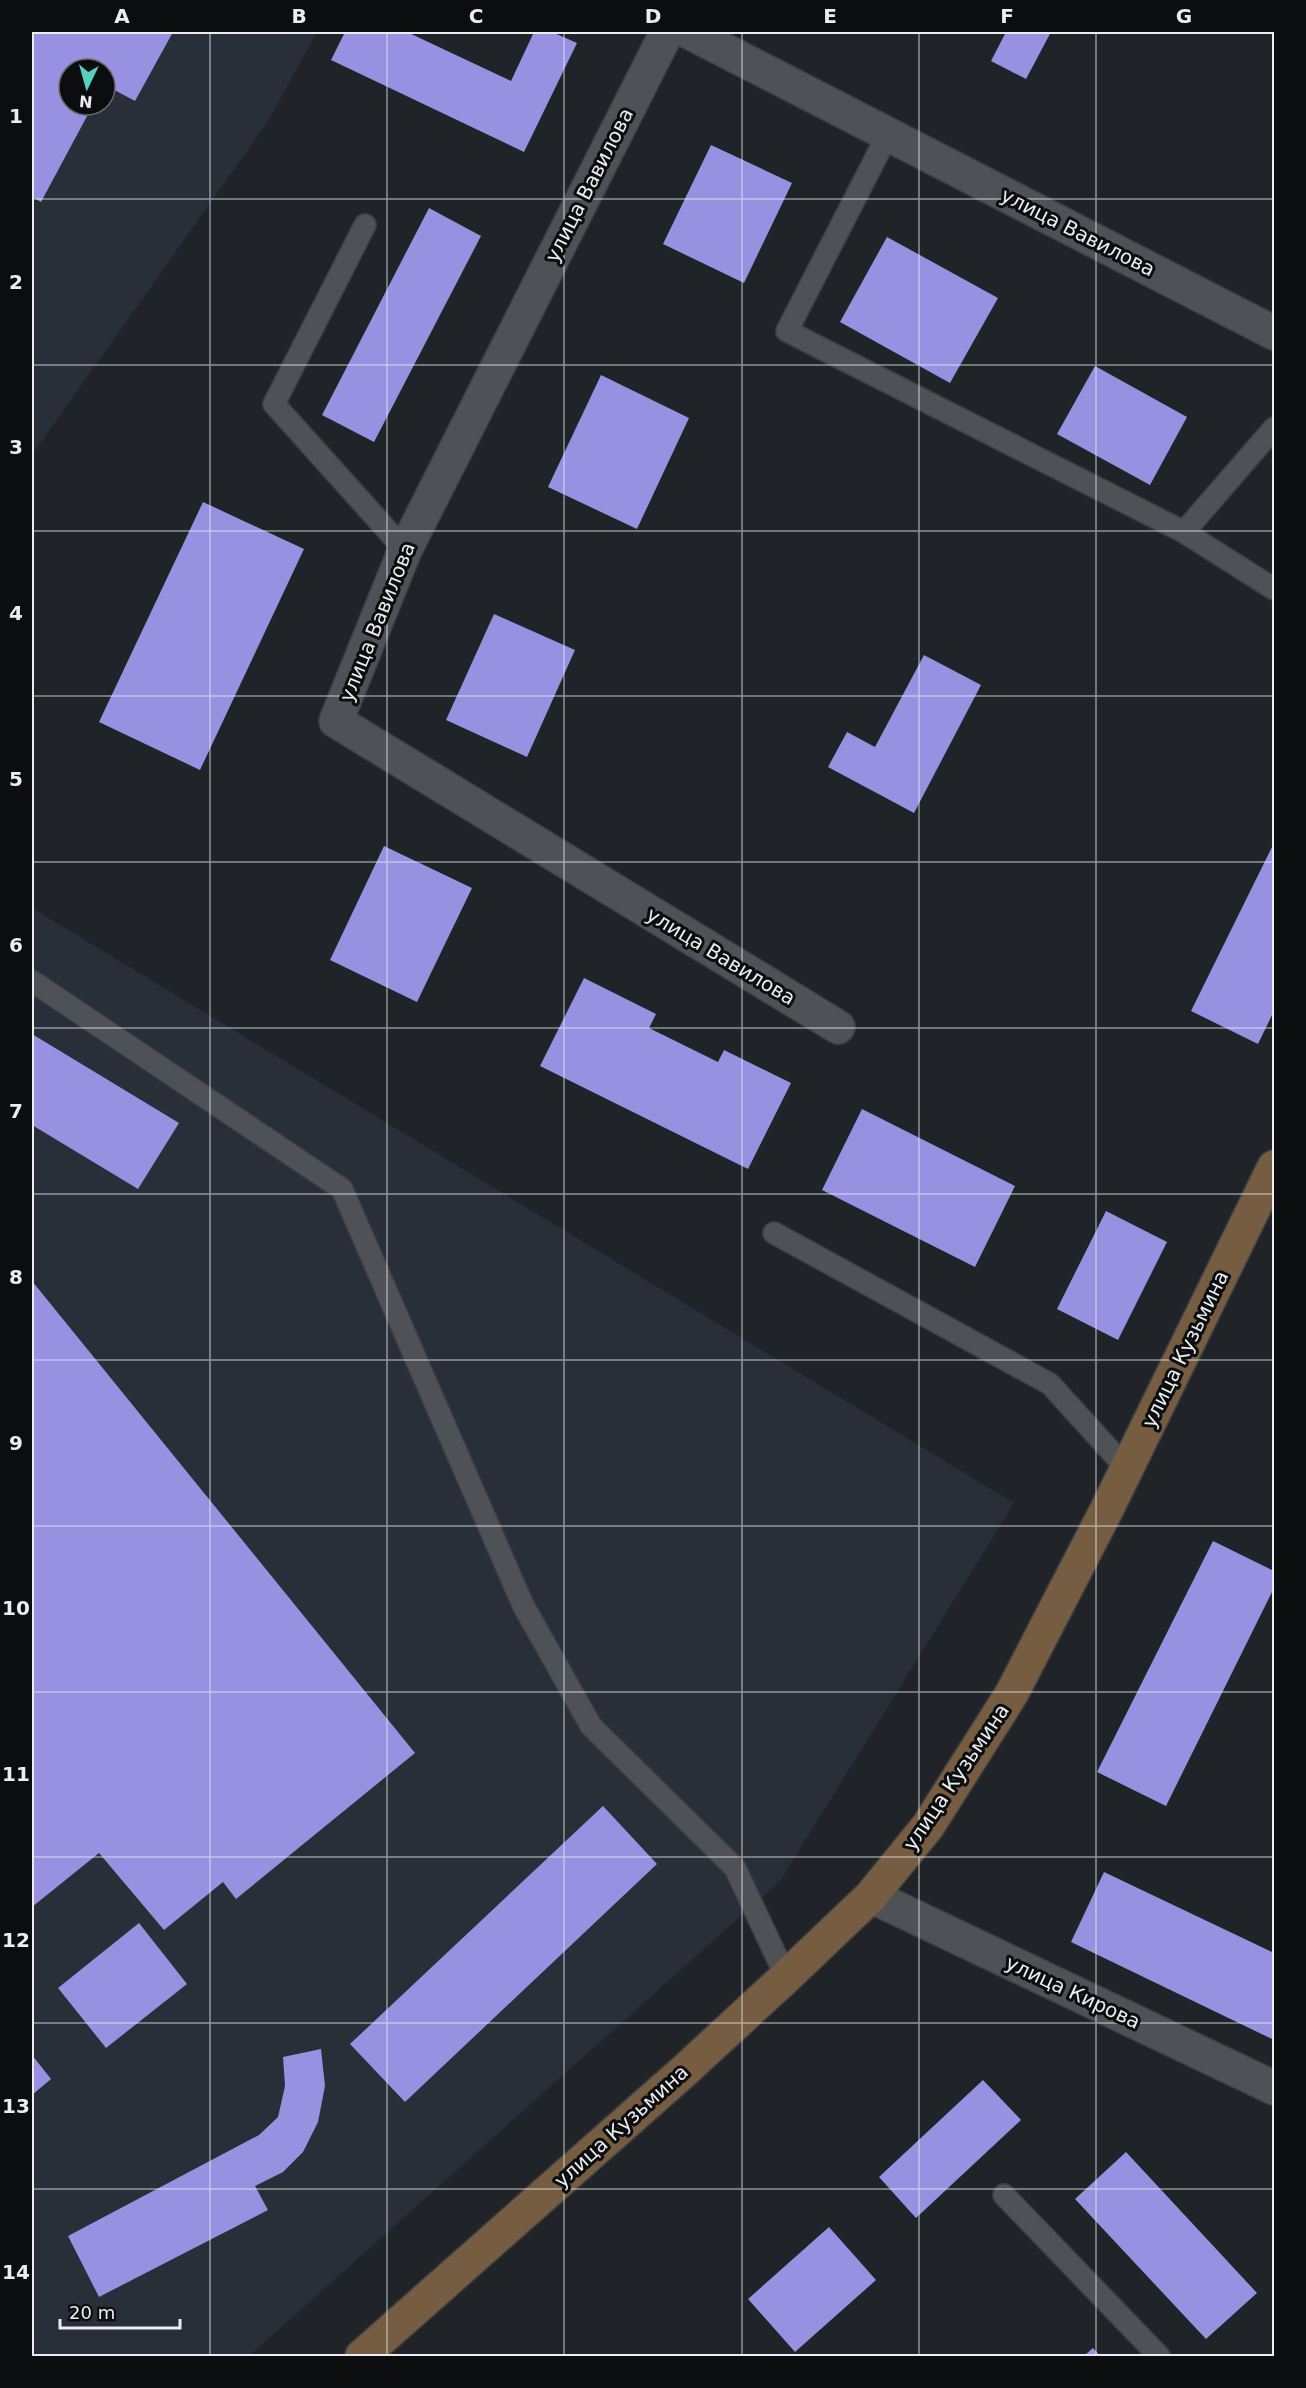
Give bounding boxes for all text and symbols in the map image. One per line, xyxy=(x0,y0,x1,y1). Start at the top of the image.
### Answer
text: A xyxy=(114,4,130,28)
text: B xyxy=(291,4,307,28)
text: C xyxy=(469,4,483,28)
text: D xyxy=(645,4,661,28)
text: E xyxy=(823,4,837,28)
text: F xyxy=(1000,4,1014,28)
text: G xyxy=(1176,4,1192,28)
north arrow xyxy=(57,57,117,117)
text: N xyxy=(78,91,93,111)
text: 1 xyxy=(9,104,23,128)
street label: улица Вавилова xyxy=(540,104,638,266)
street label: улица Вавилова xyxy=(997,183,1159,281)
text: 2 xyxy=(9,270,23,294)
text: 3 xyxy=(9,435,23,459)
street label: улица Вавилова xyxy=(334,539,420,705)
text: 4 xyxy=(9,601,23,625)
text: 5 xyxy=(9,767,23,791)
street label: улица Вавилова xyxy=(642,902,800,1010)
text: 6 xyxy=(9,933,23,957)
text: 7 xyxy=(9,1099,23,1123)
text: 8 xyxy=(9,1265,23,1289)
street label: улица Кузьмина xyxy=(1137,1267,1233,1431)
text: 9 xyxy=(9,1431,23,1455)
text: 10 xyxy=(2,1596,30,1620)
street label: улица Кузьмина xyxy=(898,1699,1014,1855)
text: 11 xyxy=(2,1762,30,1786)
text: 12 xyxy=(2,1928,30,1952)
street label: улица Кирова xyxy=(1002,1950,1144,2034)
street label: улица Кузьмина xyxy=(549,2060,693,2192)
text: 13 xyxy=(2,2094,30,2118)
text: 14 xyxy=(2,2260,30,2284)
scale bar xyxy=(60,2292,180,2330)
text: 20 m xyxy=(69,2302,115,2323)

